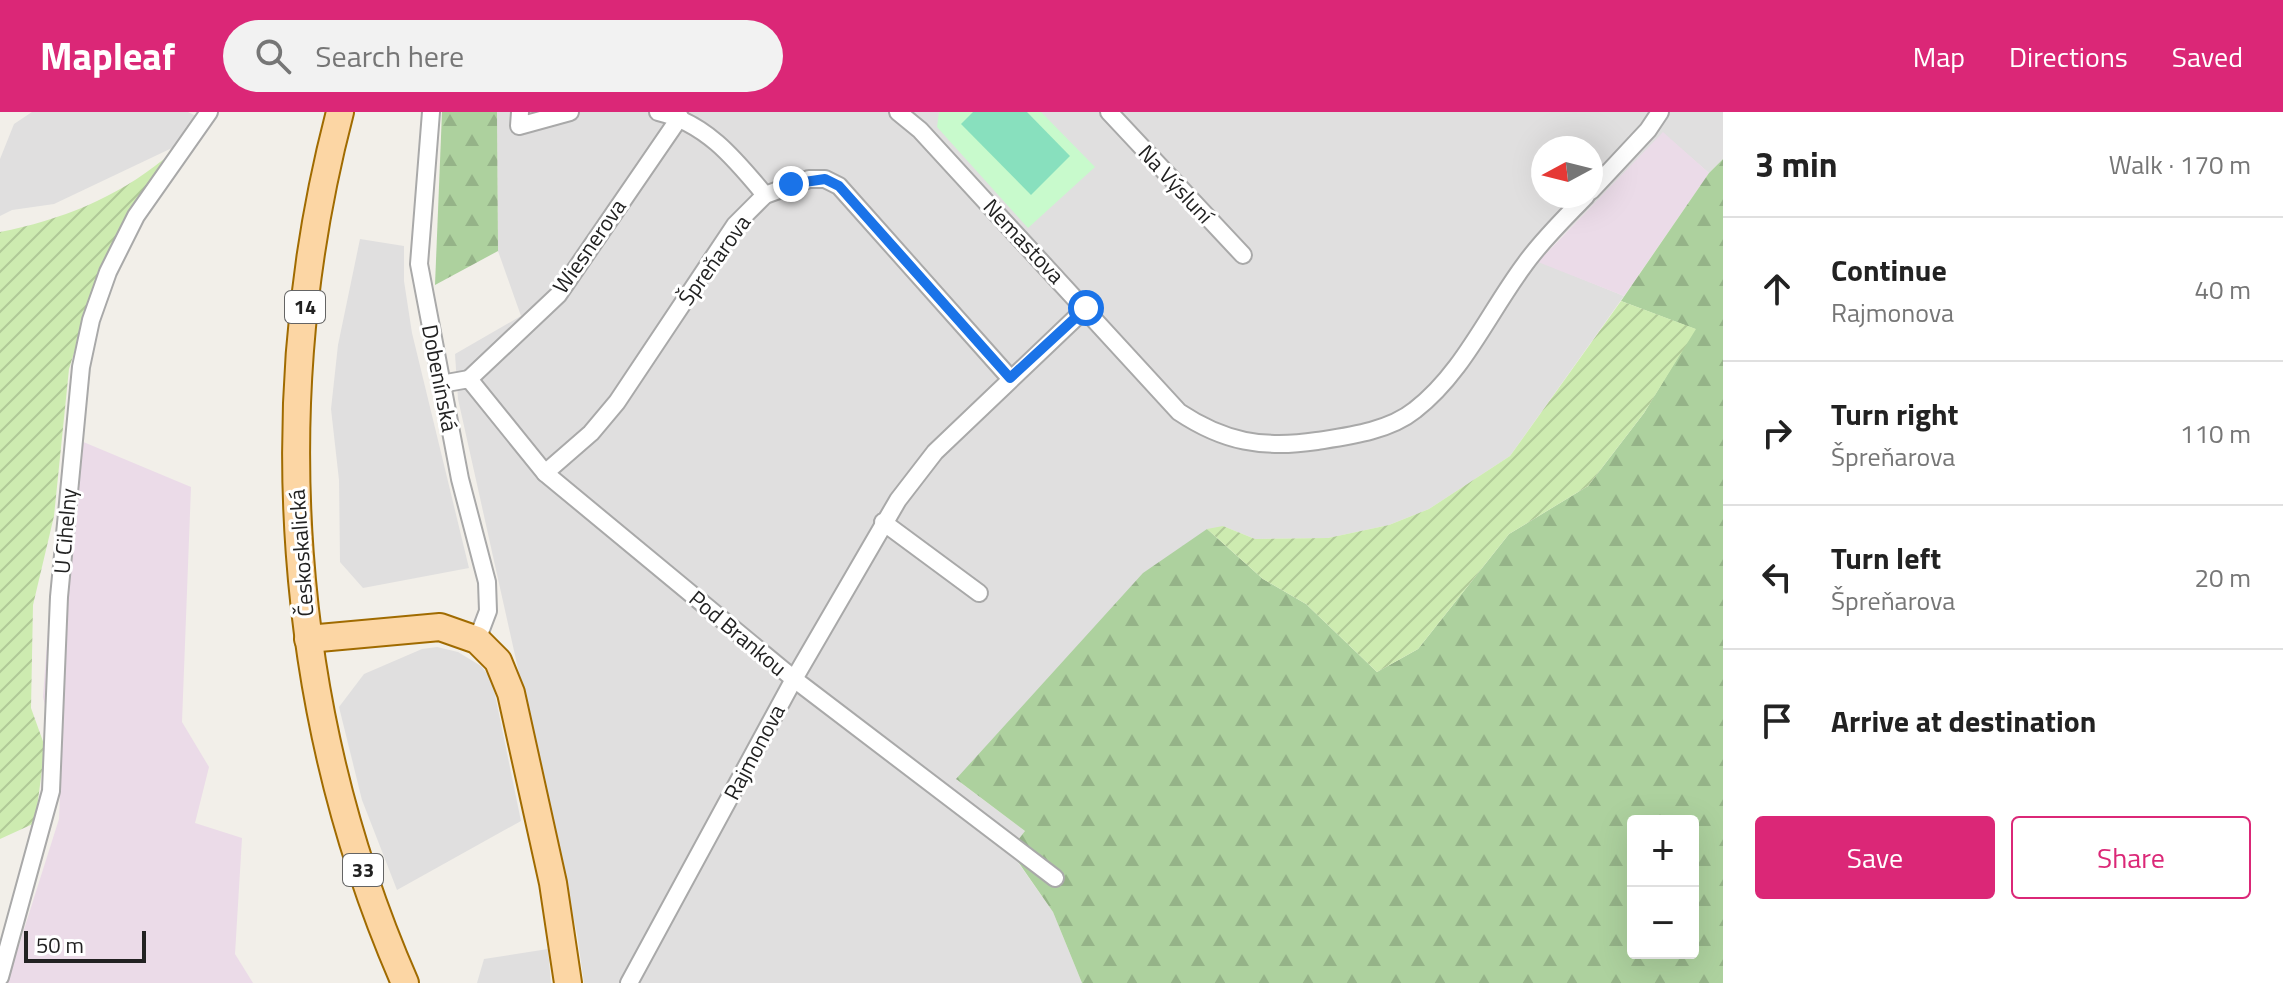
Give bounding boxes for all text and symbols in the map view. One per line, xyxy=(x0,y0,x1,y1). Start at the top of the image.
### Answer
search box xyxy=(223,20,783,92)
text: Mapleaf xyxy=(40,27,175,85)
text: Search here xyxy=(315,33,464,79)
icon: search xyxy=(251,34,295,78)
text: Map xyxy=(1913,35,1965,78)
text: Directions xyxy=(2009,35,2128,78)
text: Saved xyxy=(2172,35,2243,78)
north arrow xyxy=(1531,136,1603,208)
street label: Na Výsluní xyxy=(1130,137,1223,233)
text: 3 min xyxy=(1755,138,1838,190)
text: Walk · 170 m xyxy=(2109,145,2251,184)
route end xyxy=(773,166,809,202)
street label: Nemastova xyxy=(975,191,1073,291)
street label: Wiesnerova xyxy=(544,192,634,300)
street label: Špreňarova xyxy=(669,207,759,313)
text: Continue xyxy=(1831,247,1947,293)
icon: ahead xyxy=(1755,267,1799,311)
text: 40 m xyxy=(2194,270,2251,309)
route start xyxy=(1068,290,1104,326)
road number: 14 xyxy=(285,291,325,323)
text: Rajmonova xyxy=(1831,293,1954,332)
street label: Dobenínská xyxy=(413,321,467,435)
text: Turn right xyxy=(1831,391,1959,437)
icon: right xyxy=(1755,411,1799,455)
text: 110 m xyxy=(2180,414,2251,453)
text: Špreňarova xyxy=(1831,437,1955,476)
street label: U Cihelny xyxy=(44,486,86,575)
street label: Českoskalická xyxy=(280,488,322,618)
text: Turn left xyxy=(1831,535,1941,581)
icon: left xyxy=(1755,555,1799,599)
text: 20 m xyxy=(2194,558,2251,597)
text: Špreňarova xyxy=(1831,581,1955,620)
street label: Pod Brankou xyxy=(682,582,794,684)
street label: Rajmonova xyxy=(715,698,793,806)
text: Arrive at destination xyxy=(1831,698,2096,744)
icon: arrive xyxy=(1755,699,1799,743)
map controls xyxy=(1627,815,1699,959)
button: + xyxy=(1627,815,1699,887)
button: Save xyxy=(1755,816,1995,899)
button: Share xyxy=(2011,816,2251,899)
road number: 33 xyxy=(343,854,383,886)
button: − xyxy=(1627,887,1699,959)
scale bar xyxy=(24,927,146,963)
text: 50 m xyxy=(36,928,84,962)

